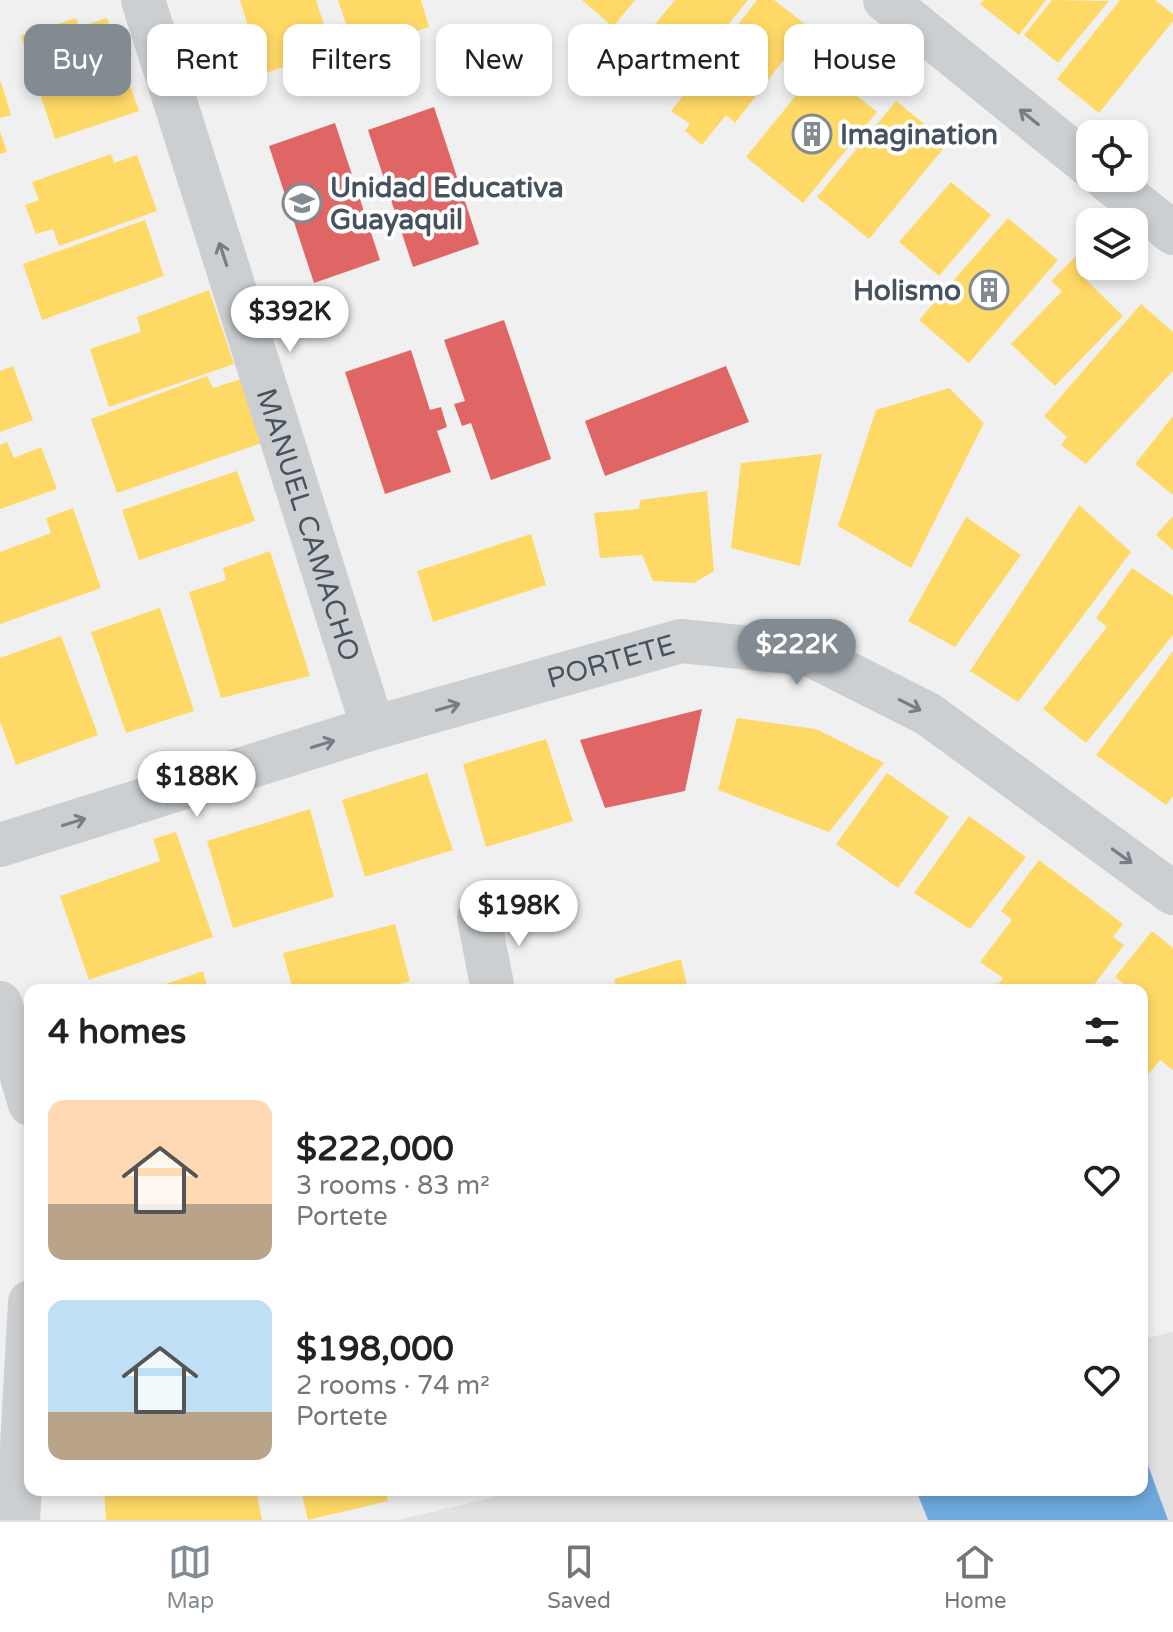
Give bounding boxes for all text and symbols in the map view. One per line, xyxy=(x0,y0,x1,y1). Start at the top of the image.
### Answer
chip: Buy xyxy=(24,24,131,96)
chip: Rent xyxy=(147,24,267,96)
chip: Filters xyxy=(283,24,420,96)
chip: New xyxy=(436,24,552,96)
chip: Apartment xyxy=(568,24,768,96)
chip: House xyxy=(784,24,924,96)
one-way arrow xyxy=(1019,108,1040,126)
building icon: Imagination xyxy=(791,113,833,155)
place label: Imagination xyxy=(840,118,998,152)
map controls xyxy=(1076,120,1148,280)
button: locate xyxy=(1076,120,1148,192)
place label: Unidad Educativa Guayaquil xyxy=(330,171,564,237)
school or university icon: Unidad Educativa Guayaquil xyxy=(281,182,323,224)
button: layers xyxy=(1076,208,1148,280)
one-way arrow xyxy=(215,241,230,267)
building icon: Holismo xyxy=(968,269,1010,311)
place label: Holismo xyxy=(853,274,961,308)
pin: $392K xyxy=(234,286,346,354)
text: $392K xyxy=(249,296,331,327)
street label: MANUEL CAMACHO xyxy=(249,384,367,665)
pin: $222K xyxy=(741,619,853,687)
street label: PORTETE xyxy=(543,628,679,696)
text: $222K xyxy=(756,629,838,660)
one-way arrow xyxy=(898,698,922,713)
one-way arrow xyxy=(435,699,461,714)
one-way arrow xyxy=(309,736,335,751)
pin: $188K xyxy=(141,751,253,819)
text: $188K xyxy=(156,761,238,792)
one-way arrow xyxy=(62,813,87,828)
one-way arrow xyxy=(1110,848,1132,864)
pin: $198K xyxy=(463,880,575,948)
text: $198K xyxy=(478,890,560,921)
icon: filters xyxy=(1080,1010,1124,1054)
text: 4 homes xyxy=(48,1012,186,1053)
text: $222,000 xyxy=(296,1129,454,1170)
icon: home xyxy=(112,1132,208,1228)
icon: heart xyxy=(1080,1158,1124,1202)
text: 3 rooms · 83 m² xyxy=(296,1170,490,1201)
text: Portete xyxy=(296,1201,388,1232)
text: $198,000 xyxy=(296,1329,454,1370)
icon: home xyxy=(112,1332,208,1428)
icon: heart xyxy=(1080,1358,1124,1402)
text: 2 rooms · 74 m² xyxy=(296,1370,490,1401)
text: Portete xyxy=(296,1401,388,1432)
tab: Map xyxy=(167,1540,214,1614)
tab: Saved xyxy=(547,1540,611,1614)
tab: Home xyxy=(944,1540,1006,1614)

